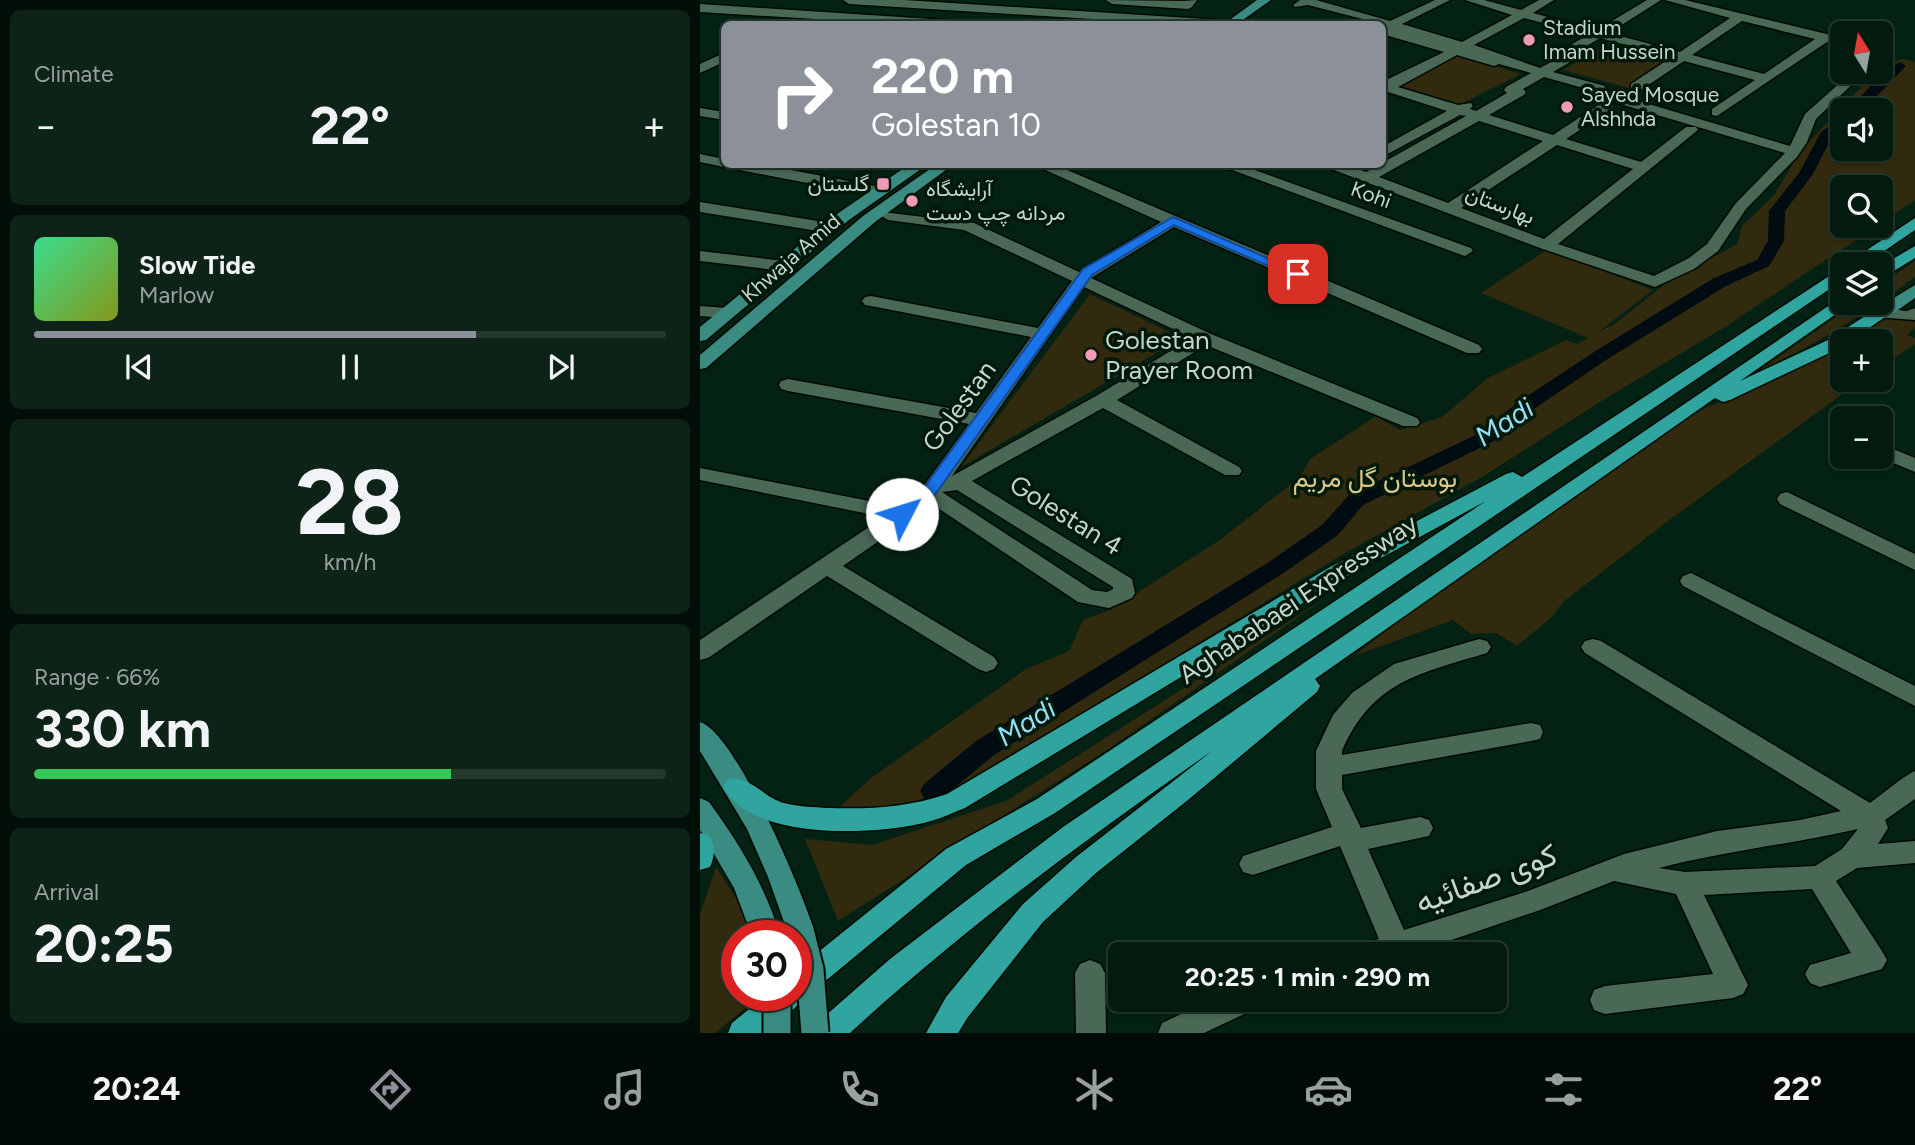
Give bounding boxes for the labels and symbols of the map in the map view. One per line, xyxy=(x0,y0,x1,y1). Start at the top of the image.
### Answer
place label: Stadium Imam Hussein xyxy=(1543,15,1675,64)
north arrow xyxy=(1830,21,1894,84)
marker: Stadium Imam Hussein xyxy=(1521,32,1537,48)
place label: Sayed Mosque Alshhda xyxy=(1581,82,1719,131)
marker: Sayed Mosque Alshhda xyxy=(1559,99,1575,115)
place label: گلستان xyxy=(808,171,869,196)
marker: گلستان xyxy=(875,176,891,192)
place label: آرایشگاه مردانه چپ دست xyxy=(926,176,1066,227)
street label: Kohi xyxy=(1347,176,1395,213)
street label: بهارستان xyxy=(1462,180,1538,230)
marker: آرایشگاه مردانه چپ دست xyxy=(904,193,920,209)
street label: Khwaja Amid xyxy=(736,208,845,307)
pin xyxy=(1268,244,1328,304)
place label: Golestan Prayer Room xyxy=(1105,324,1253,386)
marker: Golestan Prayer Room xyxy=(1083,347,1099,363)
street label: Golestan xyxy=(915,354,1003,458)
water label: Madi xyxy=(1468,390,1540,453)
park label: بوستان گل مریم xyxy=(1293,462,1457,495)
street label: Golestan 4 xyxy=(1004,468,1128,562)
position arrow xyxy=(865,477,939,551)
street label: Aghababaei Expressway xyxy=(1172,507,1424,691)
water label: Madi xyxy=(990,691,1062,753)
street label: کوی صفائیه xyxy=(1410,835,1562,922)
speed limit sign: 30 xyxy=(721,920,812,1011)

